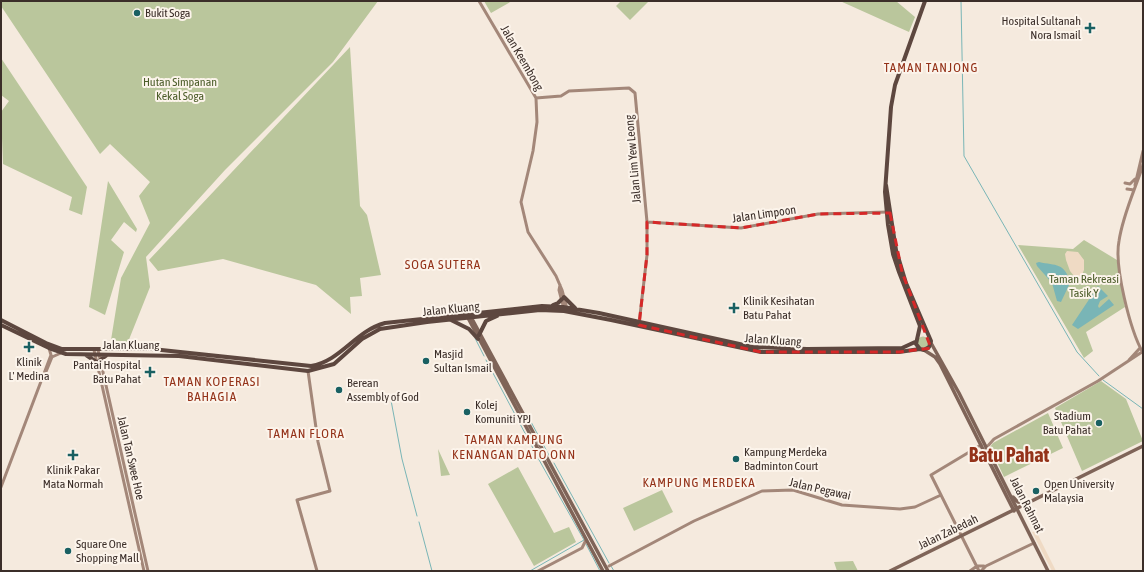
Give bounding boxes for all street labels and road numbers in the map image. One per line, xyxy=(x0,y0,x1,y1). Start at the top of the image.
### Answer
street label: Jalan Keembong xyxy=(498,23,547,94)
street label: Jalan Lim Yew Leong xyxy=(622,113,644,204)
street label: Jalan Limpoon xyxy=(731,203,797,225)
street label: Jalan Kluang xyxy=(422,299,481,319)
street label: Jalan Kluang xyxy=(744,331,803,349)
street label: Jalan Kluang xyxy=(102,338,160,352)
street label: Jalan Tan Swee Hoe xyxy=(115,415,147,501)
street label: Jalan Pegawai xyxy=(788,475,852,503)
street label: Jalan Rahmat xyxy=(1007,475,1047,536)
street label: Jalan Zabedah xyxy=(916,512,980,552)

